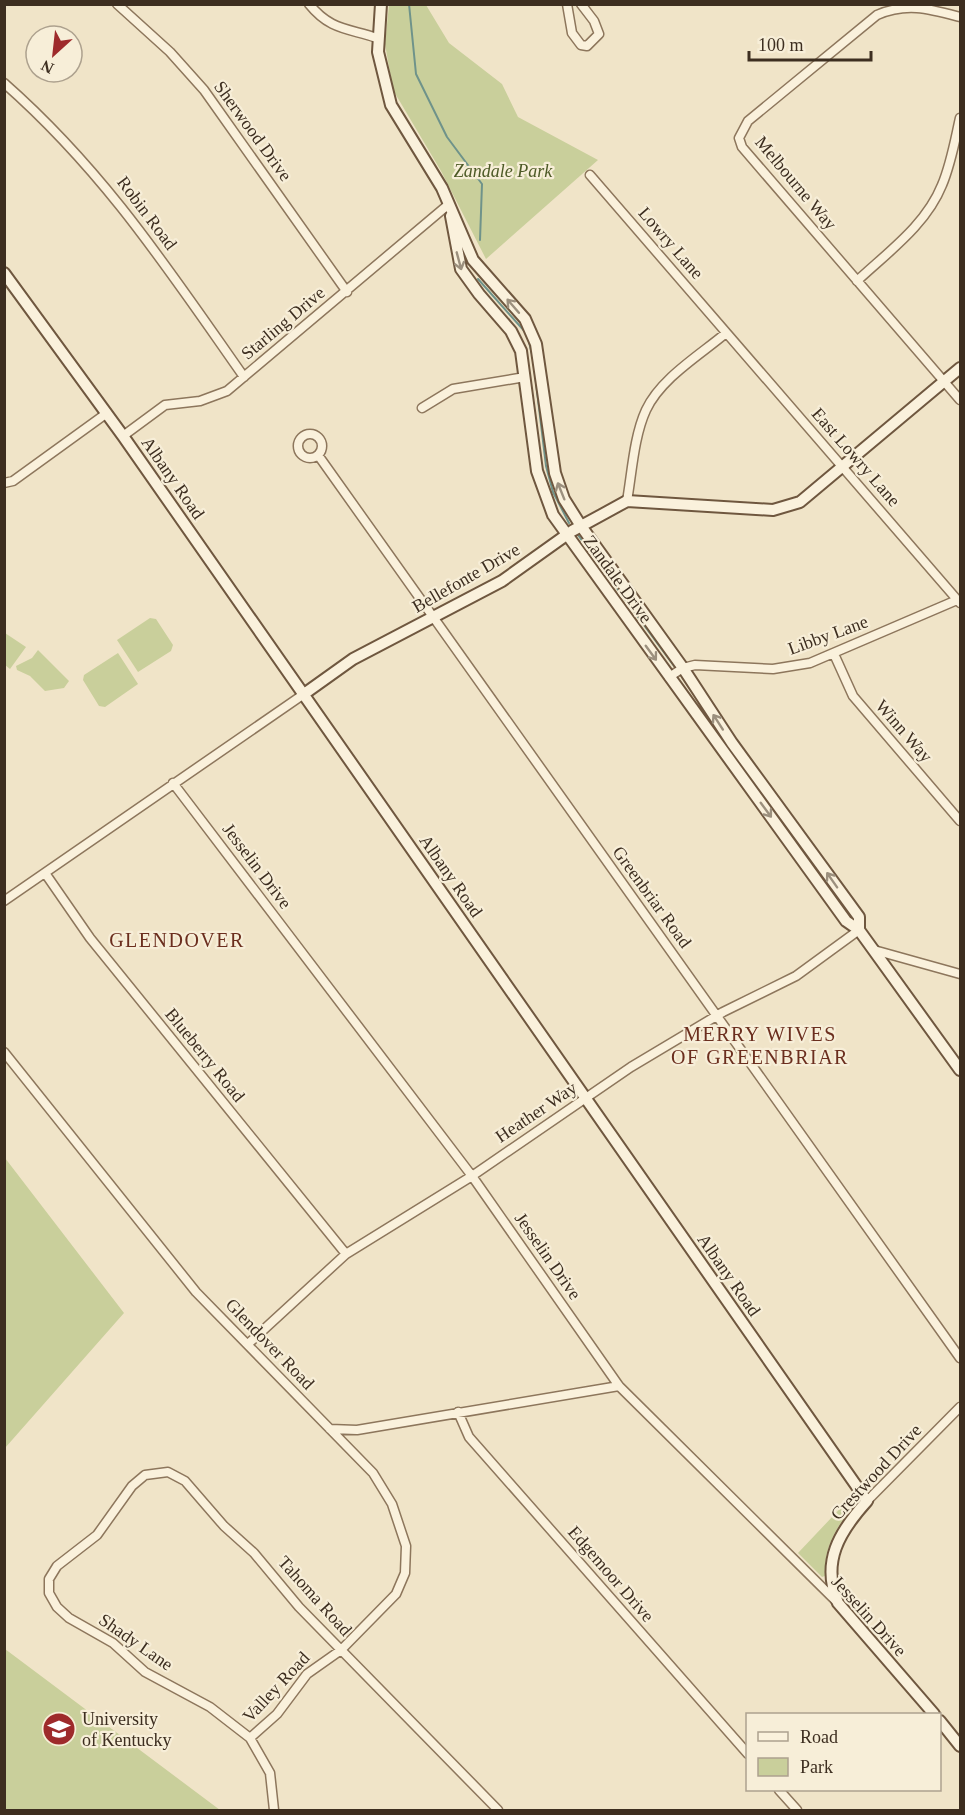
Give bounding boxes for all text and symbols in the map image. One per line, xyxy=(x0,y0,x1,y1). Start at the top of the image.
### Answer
north arrow xyxy=(24,24,84,84)
scale bar xyxy=(749,24,870,62)
text: 100 m xyxy=(758,35,804,55)
text: N xyxy=(38,57,56,77)
street label: Sherwood Drive xyxy=(210,77,296,185)
street label: Melbourne Way xyxy=(751,132,841,234)
park label: Zandale Park xyxy=(454,161,553,181)
street label: Robin Road xyxy=(113,172,181,254)
street label: Lowry Lane xyxy=(634,203,708,283)
one-way arrow xyxy=(454,251,466,270)
street label: Starling Drive xyxy=(237,282,329,364)
one-way arrow xyxy=(506,299,520,314)
street label: East Lowry Lane xyxy=(808,404,904,510)
street label: Albany Road xyxy=(137,433,209,523)
one-way arrow xyxy=(555,483,566,501)
street label: Zandale Drive xyxy=(580,531,656,627)
street label: Bellefonte Drive xyxy=(409,539,523,617)
street label: Libby Lane xyxy=(785,611,871,659)
one-way arrow xyxy=(645,644,657,660)
street label: Winn Way xyxy=(872,696,936,766)
one-way arrow xyxy=(712,713,725,730)
one-way arrow xyxy=(760,802,772,818)
street label: Jesselin Drive xyxy=(218,819,296,913)
street label: Albany Road xyxy=(415,831,487,921)
street label: Greenbriar Road xyxy=(609,842,695,952)
one-way arrow xyxy=(826,872,839,888)
district label: GLENDOVER xyxy=(109,929,245,951)
street label: Blueberry Road xyxy=(161,1004,249,1106)
district label: MERRY WIVES OF GREENBRIAR xyxy=(671,1023,849,1068)
street label: Heather Way xyxy=(492,1078,580,1146)
street label: Jesselin Drive xyxy=(511,1209,585,1303)
street label: Albany Road xyxy=(693,1230,765,1320)
street label: Glendover Road xyxy=(222,1294,318,1394)
street label: Crestwood Drive xyxy=(827,1420,925,1524)
street label: Edgemoor Drive xyxy=(564,1522,658,1626)
street label: Tahoma Road xyxy=(274,1552,356,1640)
street label: Jesselin Drive xyxy=(828,1572,910,1660)
street label: Shady Lane xyxy=(95,1609,177,1675)
street label: Valley Road xyxy=(239,1648,313,1726)
place label: University of Kentucky xyxy=(82,1709,171,1750)
school or university icon: University of Kentucky xyxy=(41,1711,77,1747)
legend xyxy=(746,1713,941,1791)
text: Road xyxy=(800,1727,838,1747)
text: Park xyxy=(800,1757,833,1777)

